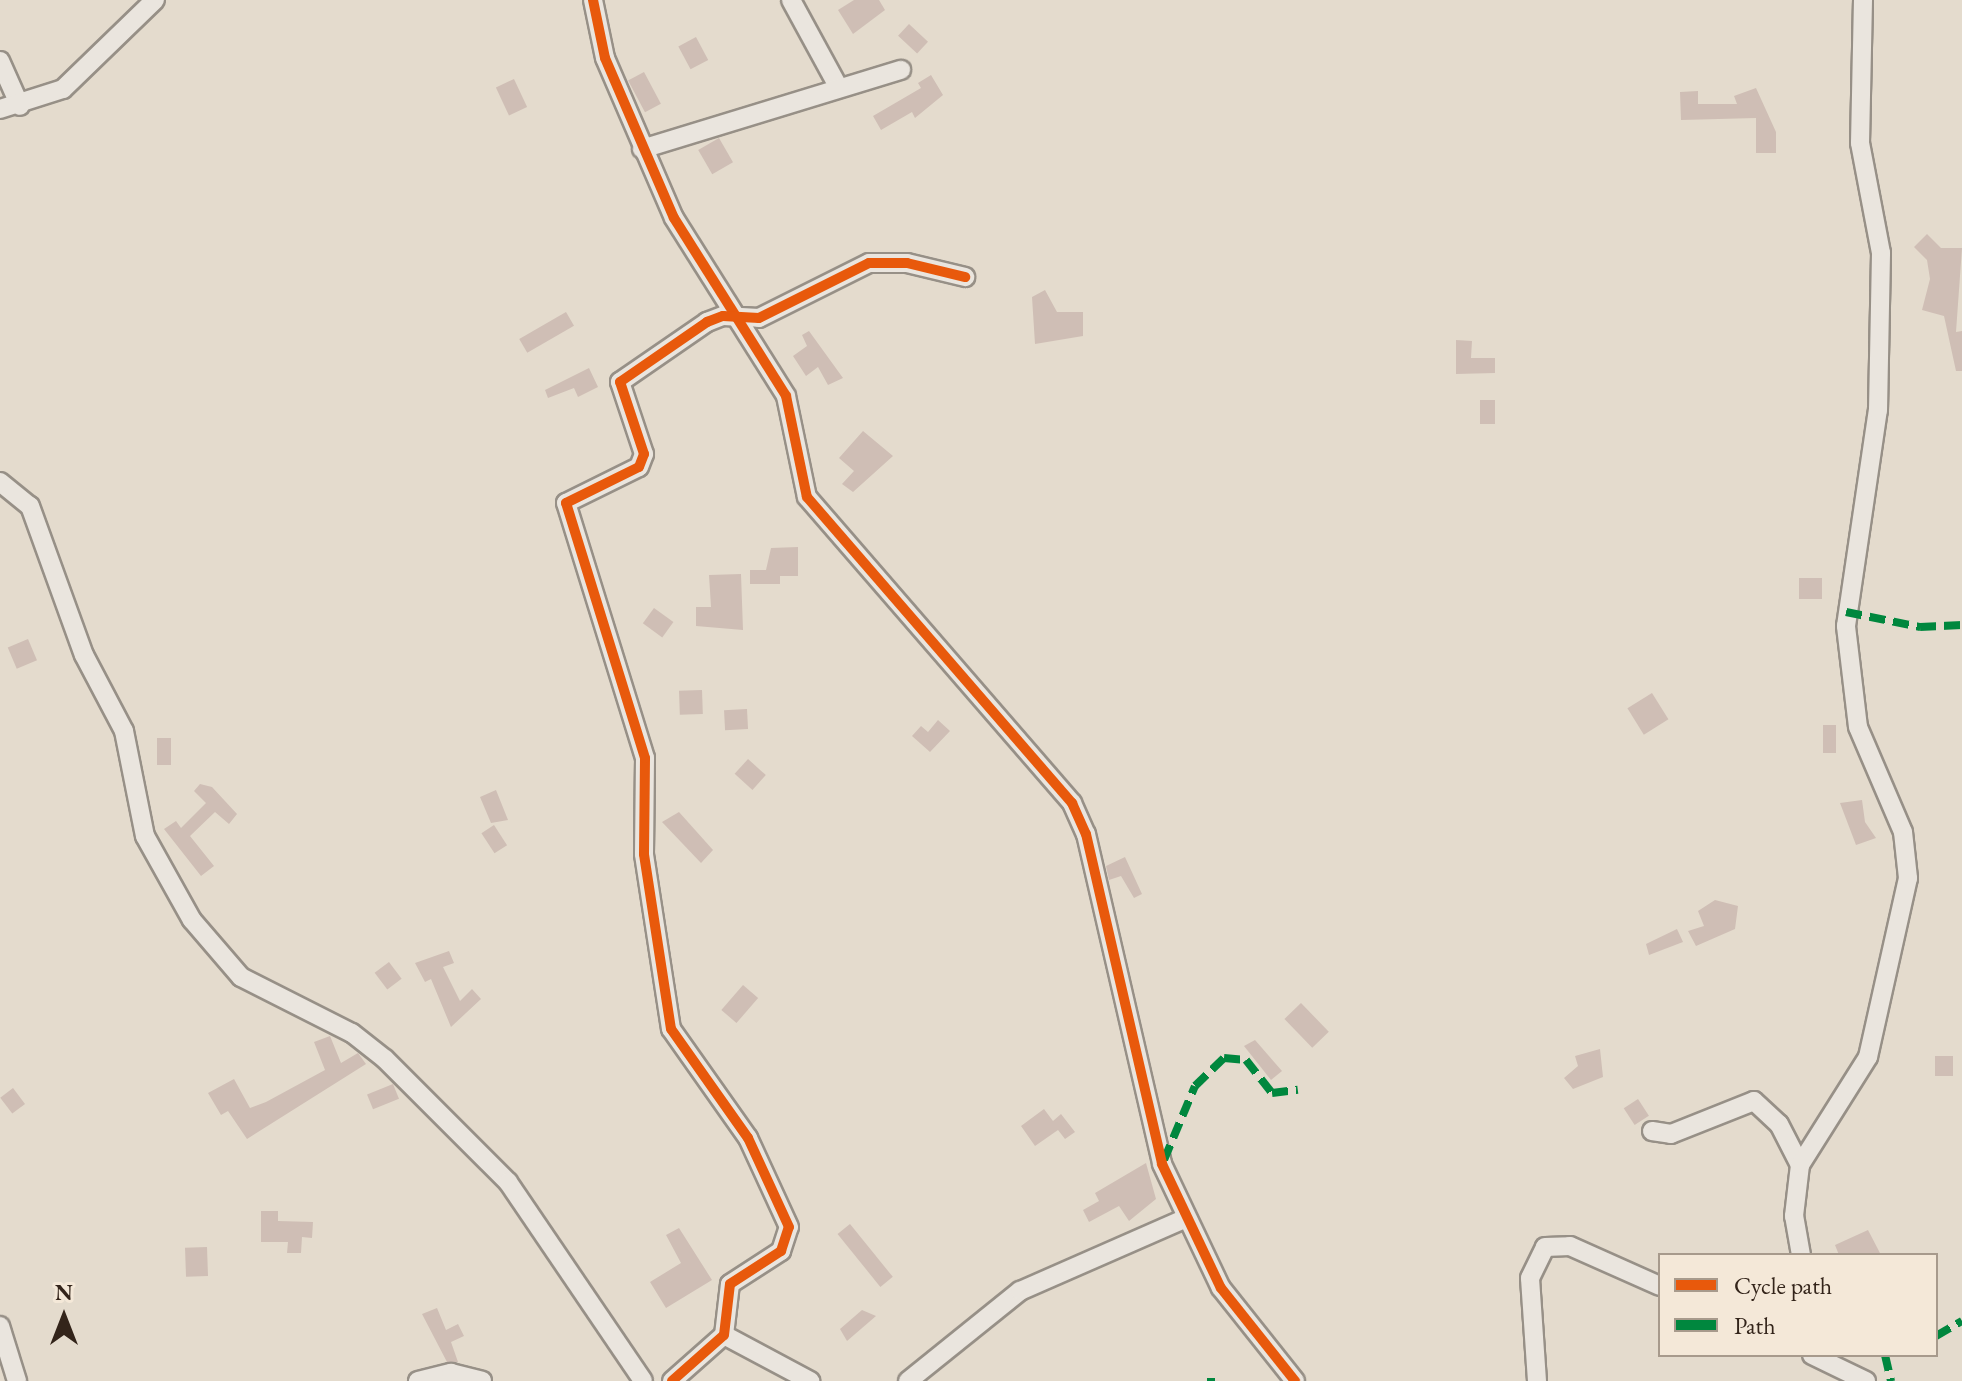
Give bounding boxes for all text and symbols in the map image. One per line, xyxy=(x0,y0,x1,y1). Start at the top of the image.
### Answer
legend xyxy=(1658,1253,1938,1357)
text: Cycle path xyxy=(1734,1270,1832,1301)
north arrow xyxy=(24,1277,104,1357)
text: N xyxy=(55,1278,73,1307)
text: Path xyxy=(1734,1310,1776,1341)

